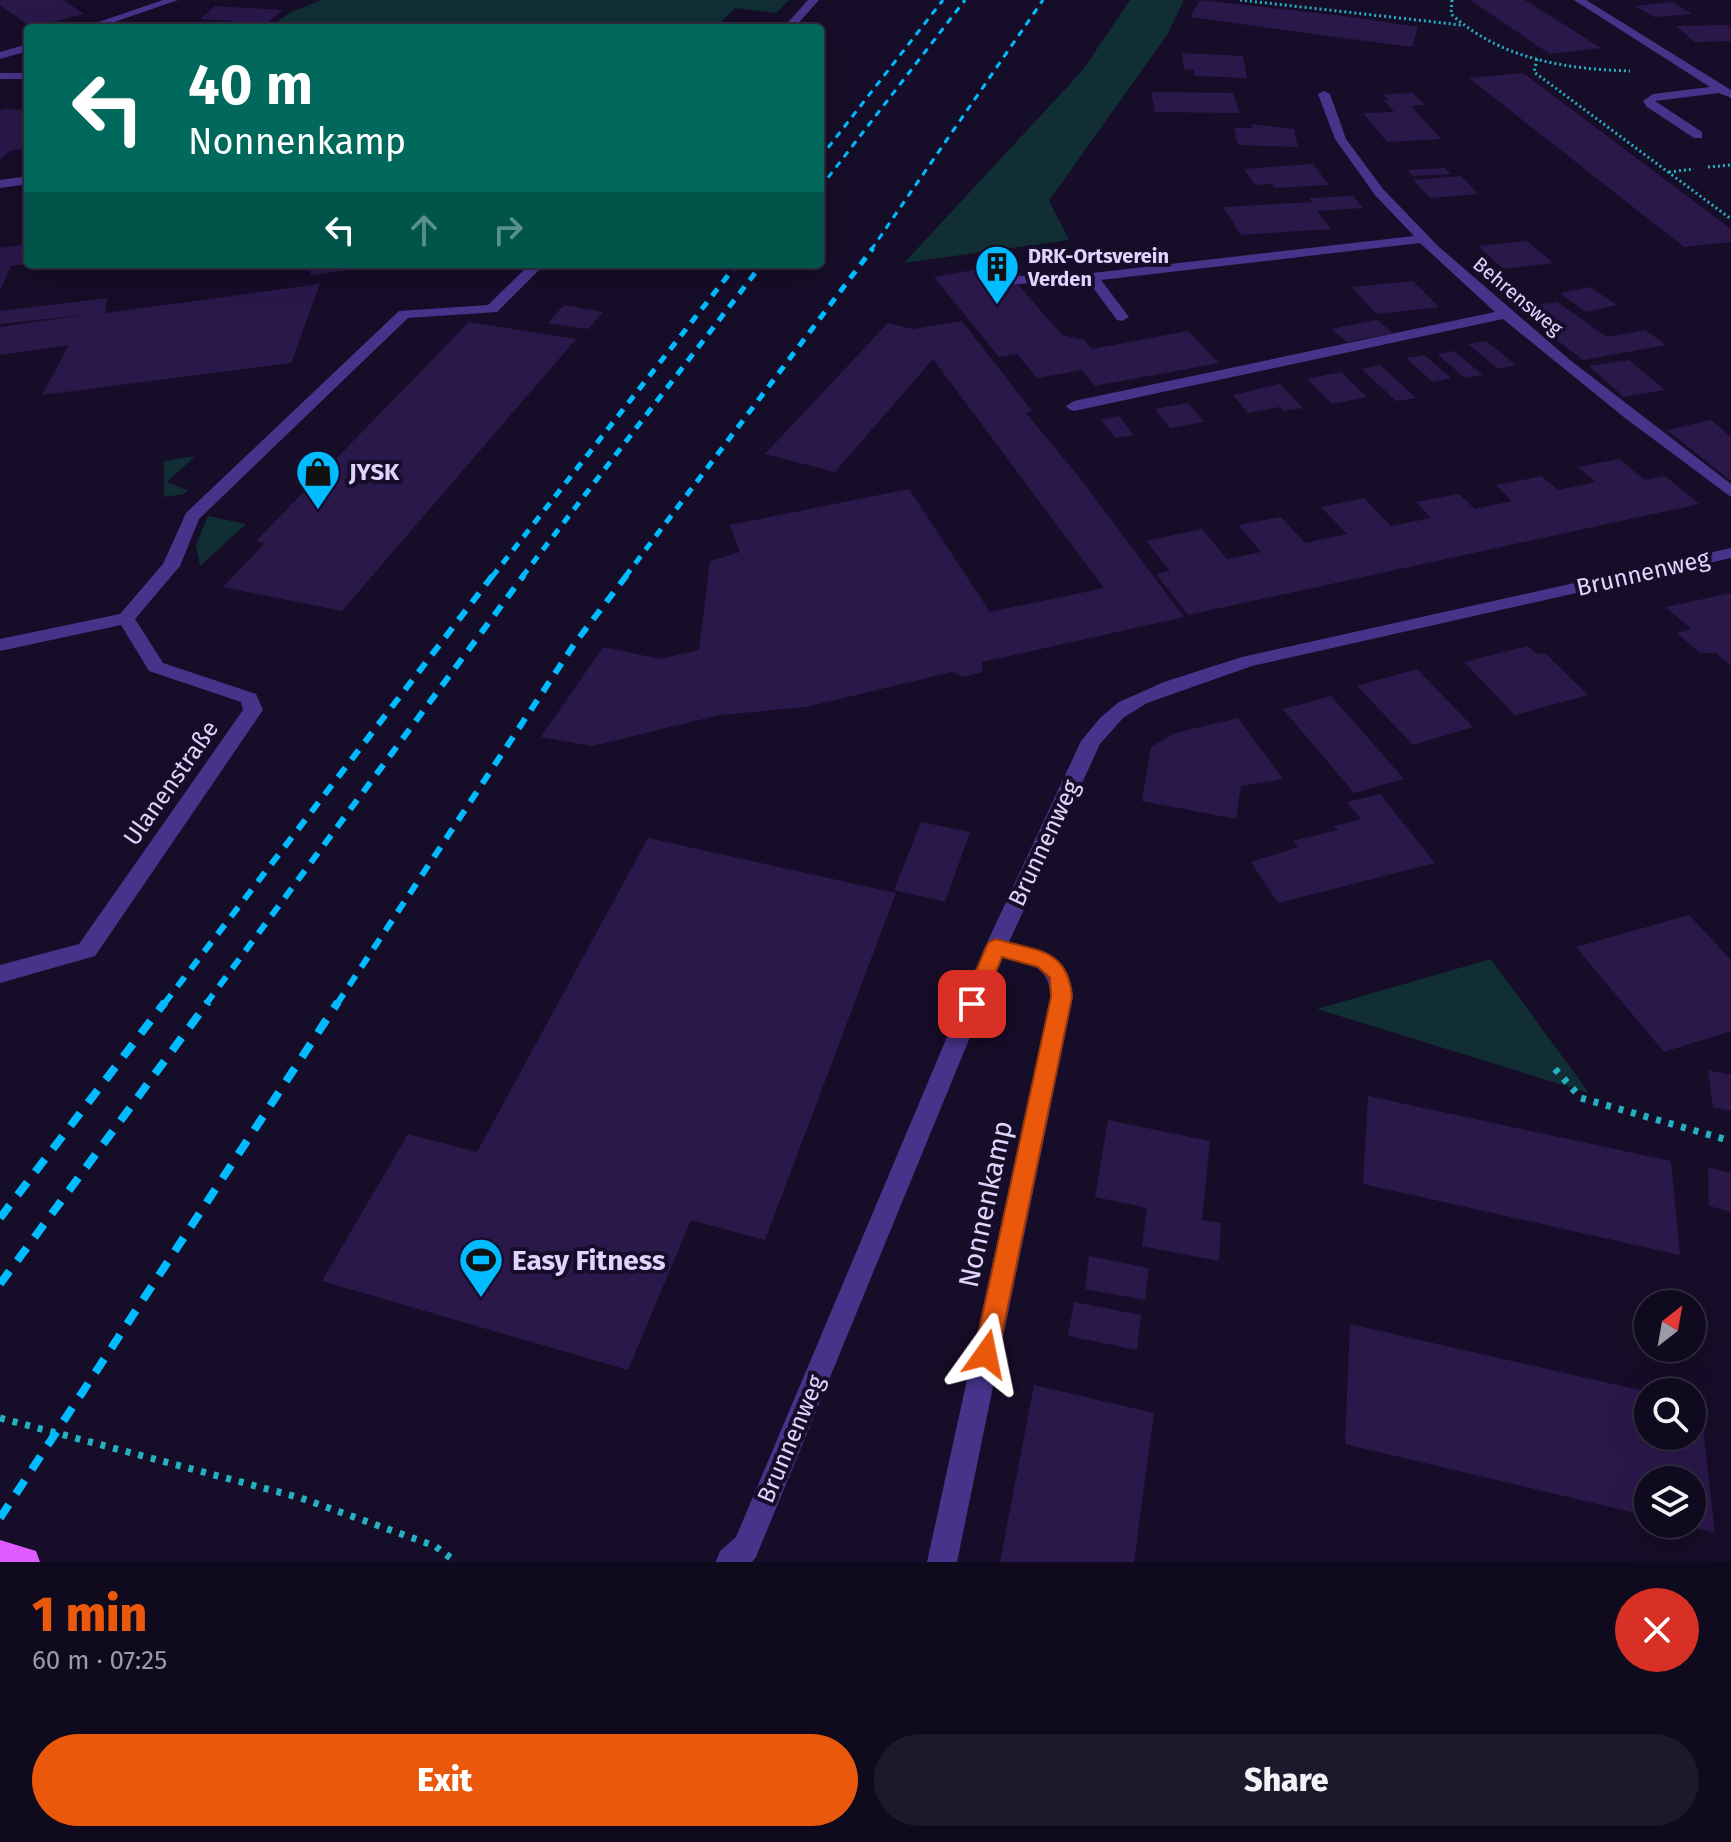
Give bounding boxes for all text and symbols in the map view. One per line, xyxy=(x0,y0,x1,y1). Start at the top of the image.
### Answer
text: 40 m xyxy=(188,52,313,119)
icon: left xyxy=(56,56,160,160)
text: Nonnenkamp xyxy=(188,120,406,164)
icon: left xyxy=(318,208,362,252)
icon: ahead xyxy=(402,208,446,252)
icon: right xyxy=(486,208,530,252)
building icon: DRK-Ortsverein Verden xyxy=(973,243,1021,306)
place label: DRK-Ortsverein Verden xyxy=(1027,244,1169,291)
street label: Behrensweg xyxy=(1468,252,1568,341)
shop icon: JYSK xyxy=(294,448,342,511)
place label: JYSK xyxy=(348,458,400,486)
street label: Brunnenweg xyxy=(1574,544,1713,602)
street label: Ulanenstraße xyxy=(118,715,224,851)
street label: Brunnenweg xyxy=(1003,775,1086,910)
pin xyxy=(938,970,1006,1038)
icon: arrive xyxy=(950,982,994,1026)
street label: Nonnenkamp xyxy=(952,1118,1019,1291)
sports icon: Easy Fitness xyxy=(457,1236,505,1299)
place label: Easy Fitness xyxy=(512,1244,666,1277)
north arrow xyxy=(1634,1290,1706,1362)
map controls xyxy=(1634,1290,1706,1538)
position arrow xyxy=(944,1312,1028,1396)
street label: Brunnenweg xyxy=(752,1371,831,1507)
button: search xyxy=(1634,1378,1706,1450)
button: layers xyxy=(1634,1466,1706,1538)
text: 1 min xyxy=(32,1586,147,1644)
button: close xyxy=(1615,1588,1699,1672)
text: 60 m · 07:25 xyxy=(32,1645,167,1676)
button: Exit xyxy=(32,1734,858,1826)
button: Share xyxy=(874,1734,1699,1826)

